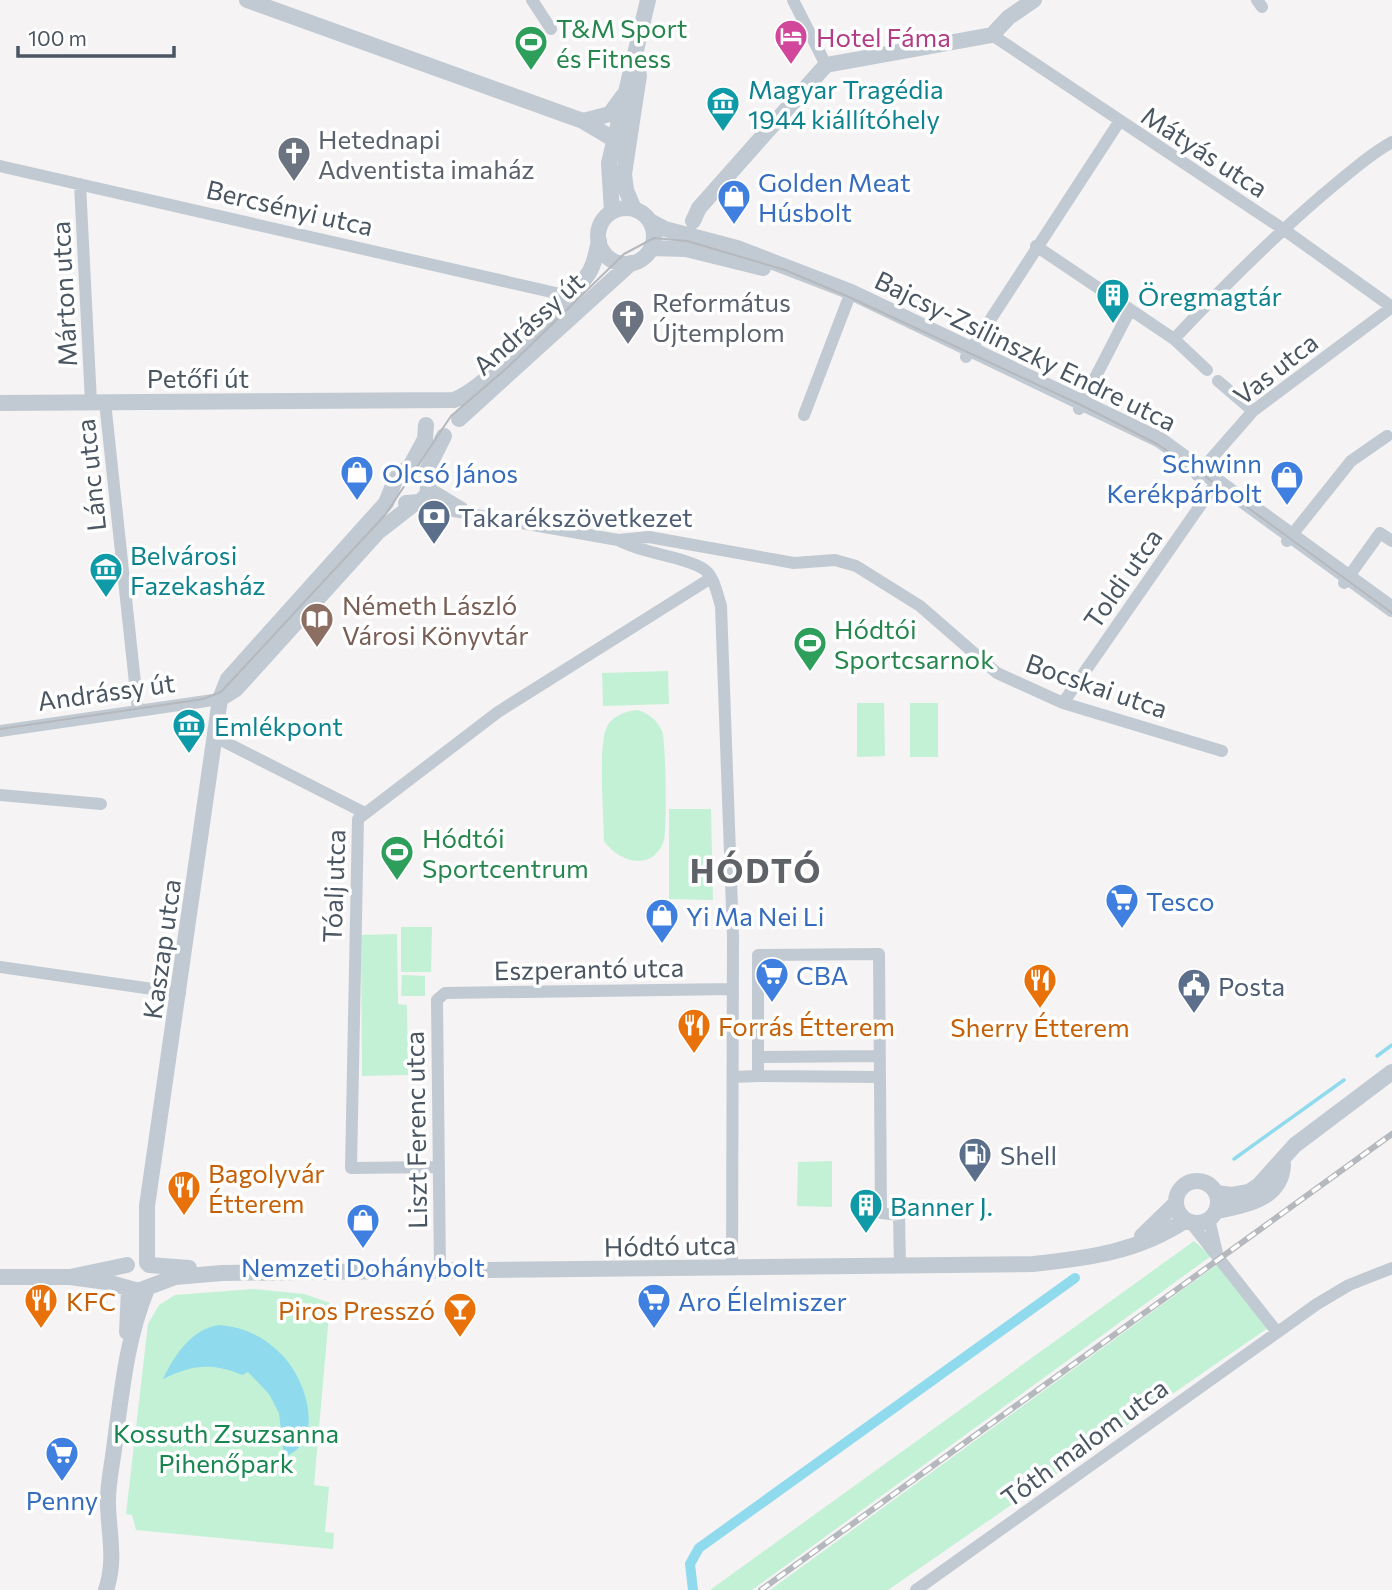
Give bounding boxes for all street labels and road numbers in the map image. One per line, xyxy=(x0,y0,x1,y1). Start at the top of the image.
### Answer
street label: Mátyás utca xyxy=(1136,99,1274,203)
street label: Bercsényi utca xyxy=(204,173,376,241)
street label: Márton utca xyxy=(44,220,82,368)
street label: Bajcsy-Zsilinszky Endre utca xyxy=(870,263,1182,437)
street label: Andrássy út xyxy=(466,265,590,381)
street label: Vas utca xyxy=(1227,326,1323,410)
street label: Petőfi út xyxy=(147,362,249,393)
street label: Lánc utca xyxy=(69,417,111,533)
street label: Toldi utca xyxy=(1076,522,1168,634)
street label: Bocskai utca xyxy=(1022,646,1172,724)
street label: Andrássy út xyxy=(35,666,177,716)
street label: Tóalj utca xyxy=(316,829,350,943)
street label: Kaszap utca xyxy=(136,877,186,1021)
street label: Eszperantó utca xyxy=(494,951,684,985)
street label: Liszt Ferenc utca xyxy=(398,1031,432,1229)
street label: Hódtó utca xyxy=(603,1228,737,1262)
street label: Tóth malom utca xyxy=(995,1371,1173,1513)

